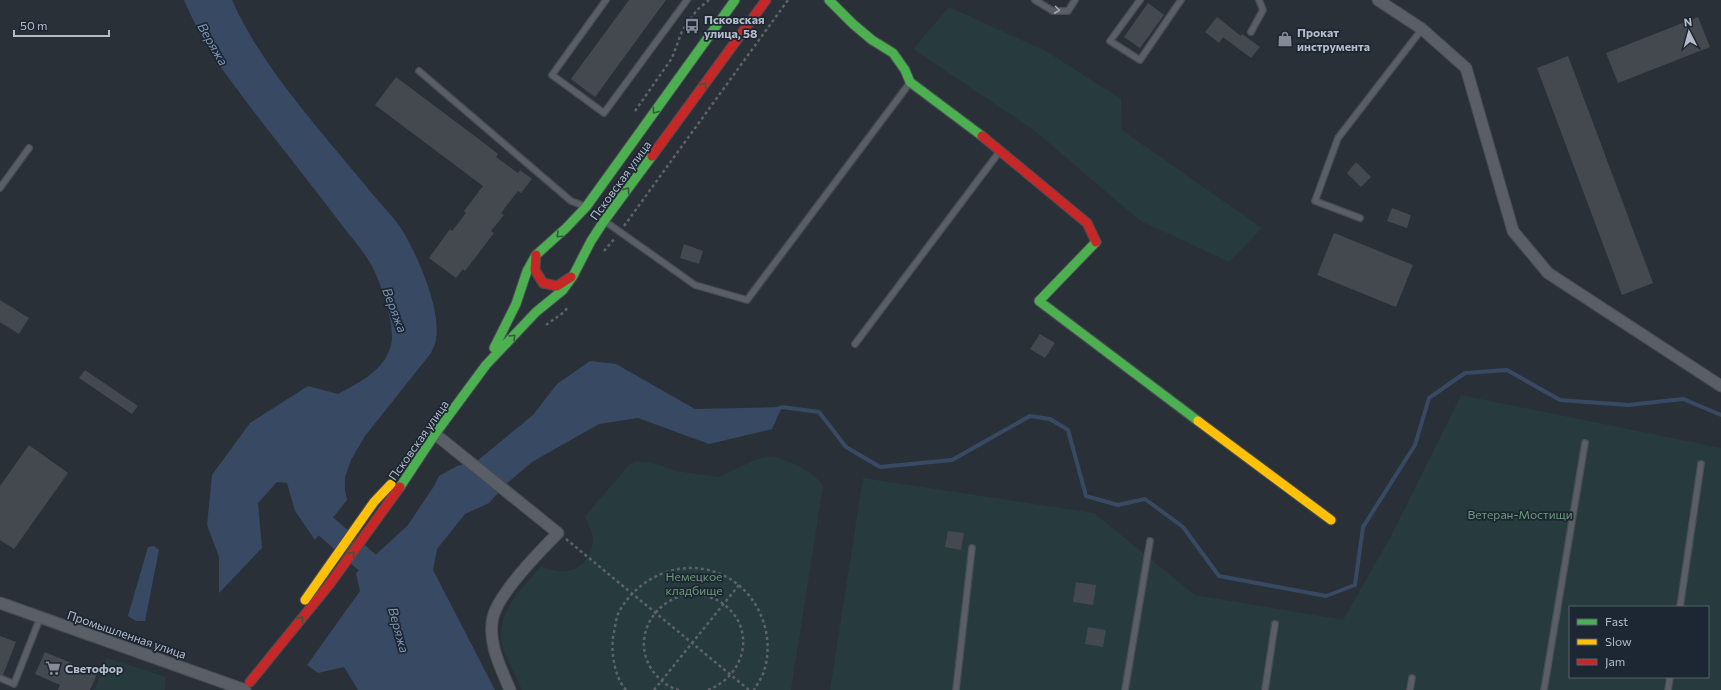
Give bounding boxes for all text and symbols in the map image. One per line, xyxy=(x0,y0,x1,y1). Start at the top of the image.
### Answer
one-way arrow xyxy=(1054,5,1060,14)
scale bar xyxy=(14,12,109,38)
place label: Псковская улица, 58 xyxy=(704,12,765,40)
north arrow xyxy=(1669,12,1709,52)
text: N xyxy=(1683,15,1693,28)
bus stop icon: Псковская улица, 58 xyxy=(683,17,701,35)
text: 50 m xyxy=(20,18,48,32)
water label: Веряжа xyxy=(194,20,232,68)
place label: Прокат инструмента xyxy=(1297,25,1370,53)
shop icon: Прокат инструмента xyxy=(1276,30,1294,48)
one-way arrow xyxy=(699,82,706,89)
one-way arrow xyxy=(652,107,660,114)
street label: Псковская улица xyxy=(587,138,653,222)
one-way arrow xyxy=(623,187,630,194)
one-way arrow xyxy=(556,230,564,238)
water label: Веряжа xyxy=(379,285,411,335)
one-way arrow xyxy=(508,334,516,342)
street label: Псковская улица xyxy=(385,397,451,483)
park label: Ветеран-Мостищи xyxy=(1467,507,1573,521)
one-way arrow xyxy=(347,551,355,558)
park label: Немецкое кладбище xyxy=(665,569,723,597)
water label: Веряжа xyxy=(385,605,413,655)
legend xyxy=(1569,606,1709,678)
street label: Промышленная улица xyxy=(66,607,188,661)
text: Fast xyxy=(1605,614,1628,628)
one-way arrow xyxy=(297,617,304,624)
text: Slow xyxy=(1605,634,1632,648)
text: Jam xyxy=(1605,654,1625,669)
supermarket icon: Светофор xyxy=(44,659,62,677)
place label: Светофор xyxy=(65,661,123,675)

